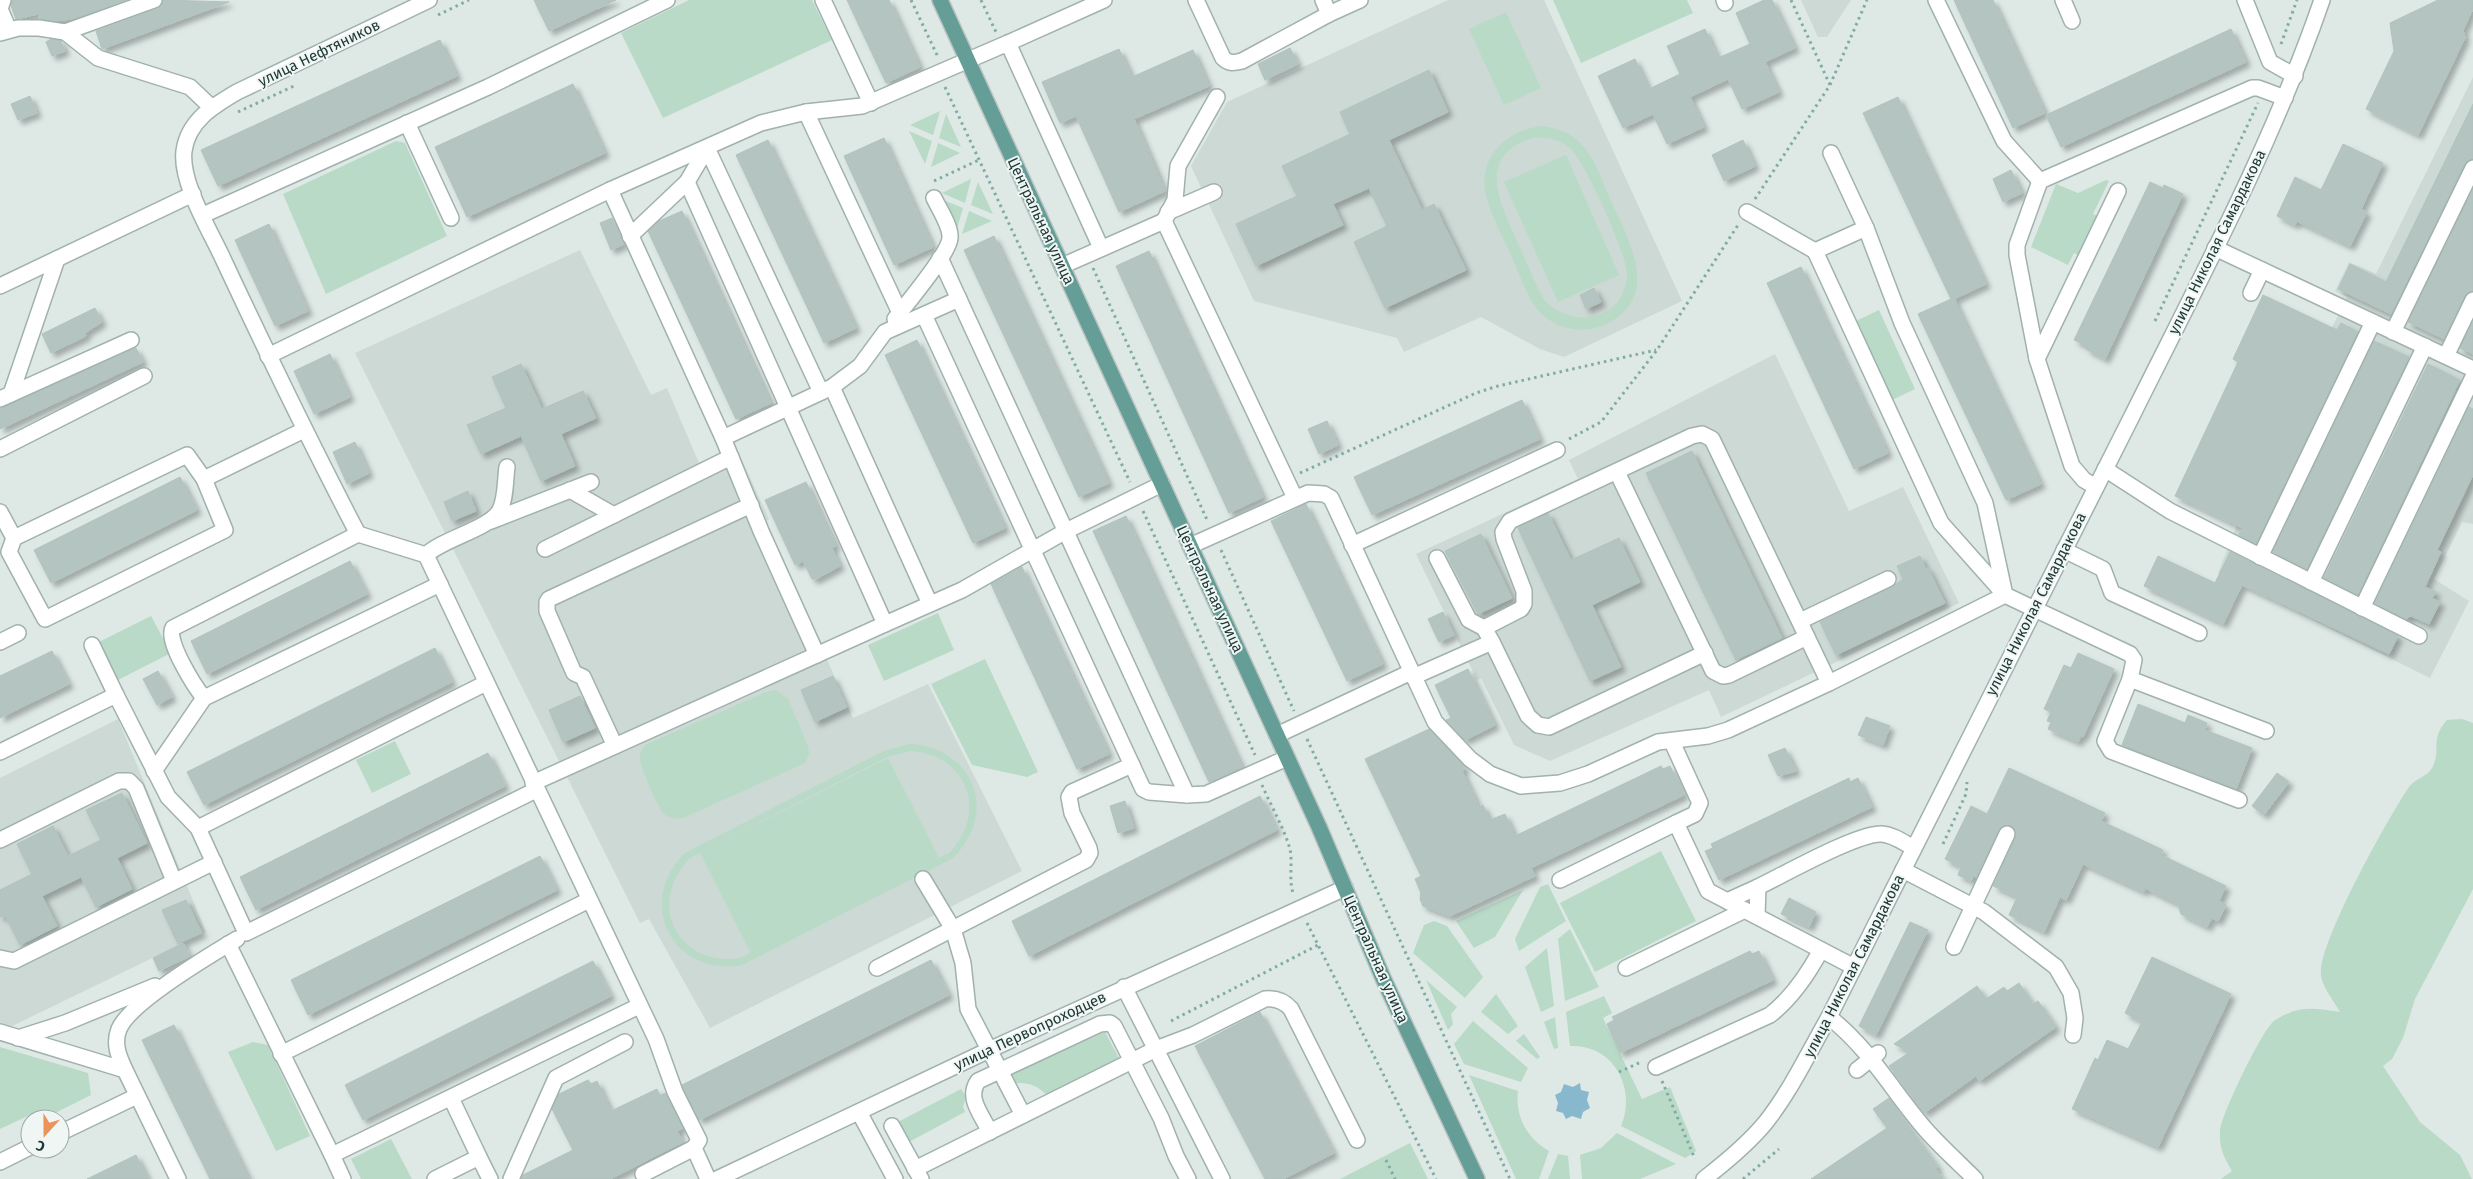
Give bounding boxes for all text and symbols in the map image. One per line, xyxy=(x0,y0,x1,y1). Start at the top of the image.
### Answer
street label: улица Нефтяников xyxy=(255,16,383,90)
street label: улица Николая Самардакова xyxy=(2164,147,2270,337)
street label: Центральная улица xyxy=(1004,155,1078,287)
street label: улица Николая Самардакова xyxy=(1982,509,2090,699)
street label: Центральная улица xyxy=(1173,523,1247,655)
street label: улица Николая Самардакова xyxy=(1800,871,1908,1061)
street label: Центральная улица xyxy=(1340,892,1412,1026)
street label: улица Первопроходцев xyxy=(951,988,1109,1074)
north arrow xyxy=(20,1109,70,1159)
text: С xyxy=(34,1136,47,1155)

